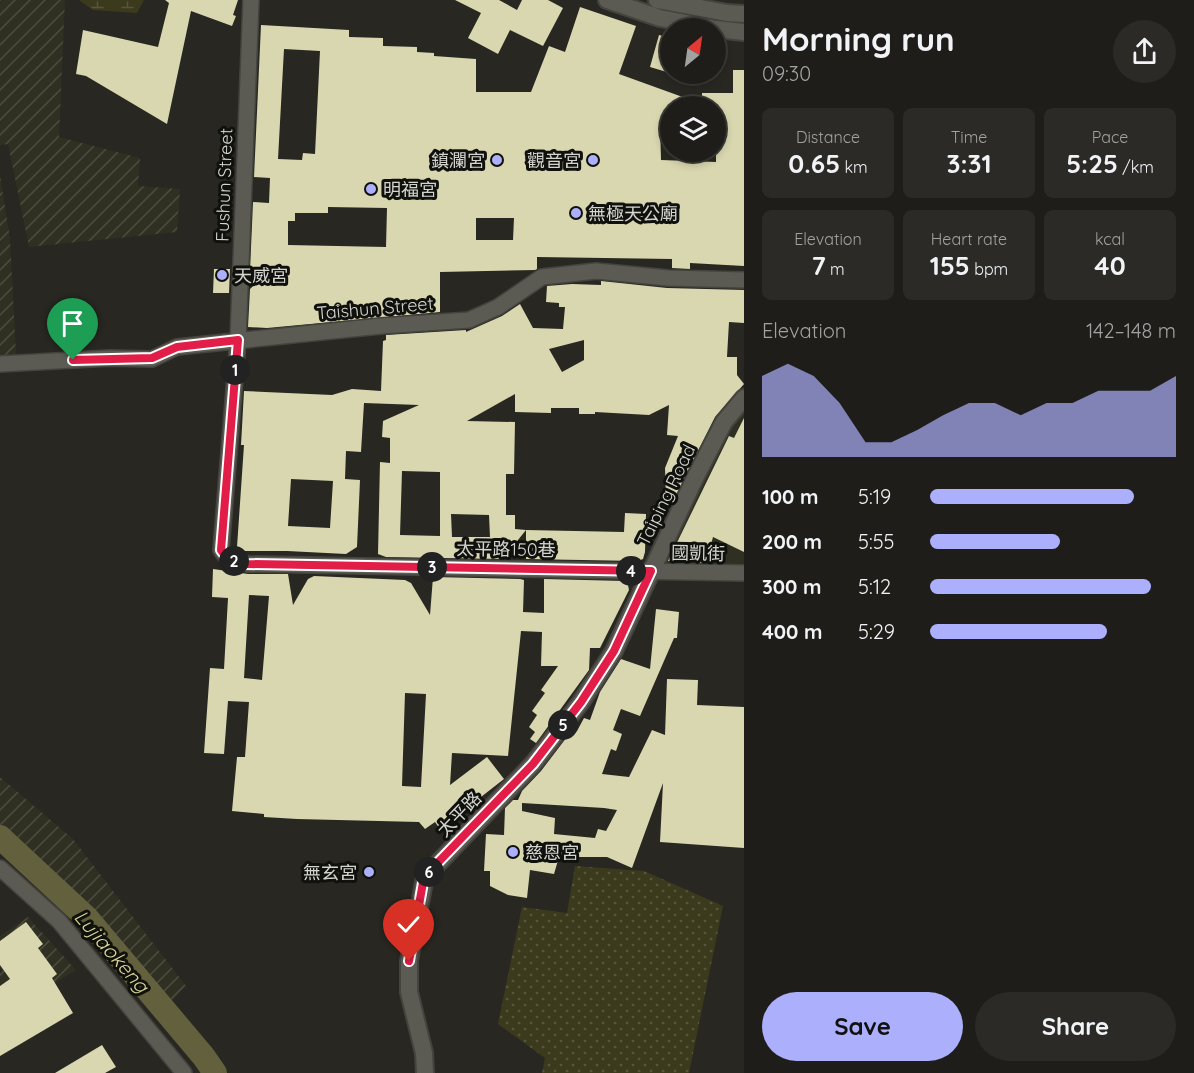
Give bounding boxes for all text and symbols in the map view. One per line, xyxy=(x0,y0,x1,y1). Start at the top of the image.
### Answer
north arrow xyxy=(660,18,726,84)
map controls xyxy=(660,18,726,162)
text: Morning run xyxy=(762,18,955,59)
button: share xyxy=(1113,20,1176,83)
text: 09:30 xyxy=(762,61,811,86)
button: layers xyxy=(660,96,726,162)
text: Distance xyxy=(796,127,860,147)
text: Time xyxy=(951,127,987,147)
text: Pace xyxy=(1092,127,1128,147)
street label: Fushun Street xyxy=(211,128,237,242)
text: 0.65 xyxy=(788,147,840,180)
text: 3:31 xyxy=(946,147,992,180)
text: 5:25 xyxy=(1066,147,1118,180)
place label: 鎮瀾宮 xyxy=(431,149,485,172)
place label: 觀音宮 xyxy=(527,149,581,172)
marker: 鎮瀾宮 xyxy=(490,153,504,167)
marker: 觀音宮 xyxy=(586,153,600,167)
text: km xyxy=(840,157,868,177)
text: /km xyxy=(1118,157,1154,177)
place label: 明福宮 xyxy=(383,178,437,201)
marker: 明福宮 xyxy=(364,182,378,196)
place label: 無極天公廟 xyxy=(588,202,678,225)
marker: 無極天公廟 xyxy=(569,206,583,220)
text: Elevation xyxy=(794,229,862,249)
text: Heart rate xyxy=(931,229,1007,249)
text: kcal xyxy=(1095,229,1125,249)
text: 7 xyxy=(811,249,826,282)
text: 155 xyxy=(930,249,970,282)
text: 40 xyxy=(1094,249,1126,282)
text: m xyxy=(826,259,845,279)
text: bpm xyxy=(970,259,1008,279)
place label: 天威宮 xyxy=(234,264,288,287)
marker: 天威宮 xyxy=(215,268,229,282)
street label: Taishun Street xyxy=(316,291,434,325)
pin xyxy=(47,298,98,360)
icon: arrive xyxy=(56,307,89,340)
text: Elevation xyxy=(762,318,846,343)
text: 142–148 m xyxy=(1086,318,1176,343)
pin: 1 xyxy=(220,355,250,385)
text: 1 xyxy=(232,360,238,380)
street label: Taiping Road xyxy=(632,441,700,549)
text: 100 m xyxy=(762,484,818,509)
text: 5:19 xyxy=(858,484,891,509)
text: 200 m xyxy=(762,529,822,554)
text: 5:55 xyxy=(858,529,894,554)
street label: 太平路150巷 xyxy=(456,537,556,561)
street label: 國凱街 xyxy=(671,541,725,565)
pin: 2 xyxy=(219,546,249,576)
text: 2 xyxy=(229,551,239,571)
pin: 3 xyxy=(417,552,447,582)
pin: 4 xyxy=(616,556,646,586)
text: 3 xyxy=(428,557,436,577)
text: 4 xyxy=(626,561,636,581)
text: 300 m xyxy=(762,574,821,599)
text: 5:12 xyxy=(858,574,891,599)
text: 400 m xyxy=(762,619,822,644)
text: 5:29 xyxy=(858,619,895,644)
pin: 5 xyxy=(548,710,578,740)
text: 5 xyxy=(558,715,568,735)
street label: 太平路 xyxy=(432,787,486,841)
place label: 慈恩宮 xyxy=(525,841,579,864)
marker: 慈恩宮 xyxy=(506,845,520,859)
pin: 6 xyxy=(414,857,444,887)
place label: 無玄宮 xyxy=(303,861,357,884)
text: 6 xyxy=(425,862,433,882)
marker: 無玄宮 xyxy=(362,865,376,879)
pin xyxy=(383,899,434,961)
water label: Lujiaokeng xyxy=(69,904,156,999)
icon: check xyxy=(392,908,425,941)
button: Save xyxy=(762,992,963,1061)
button: Share xyxy=(975,992,1176,1061)

